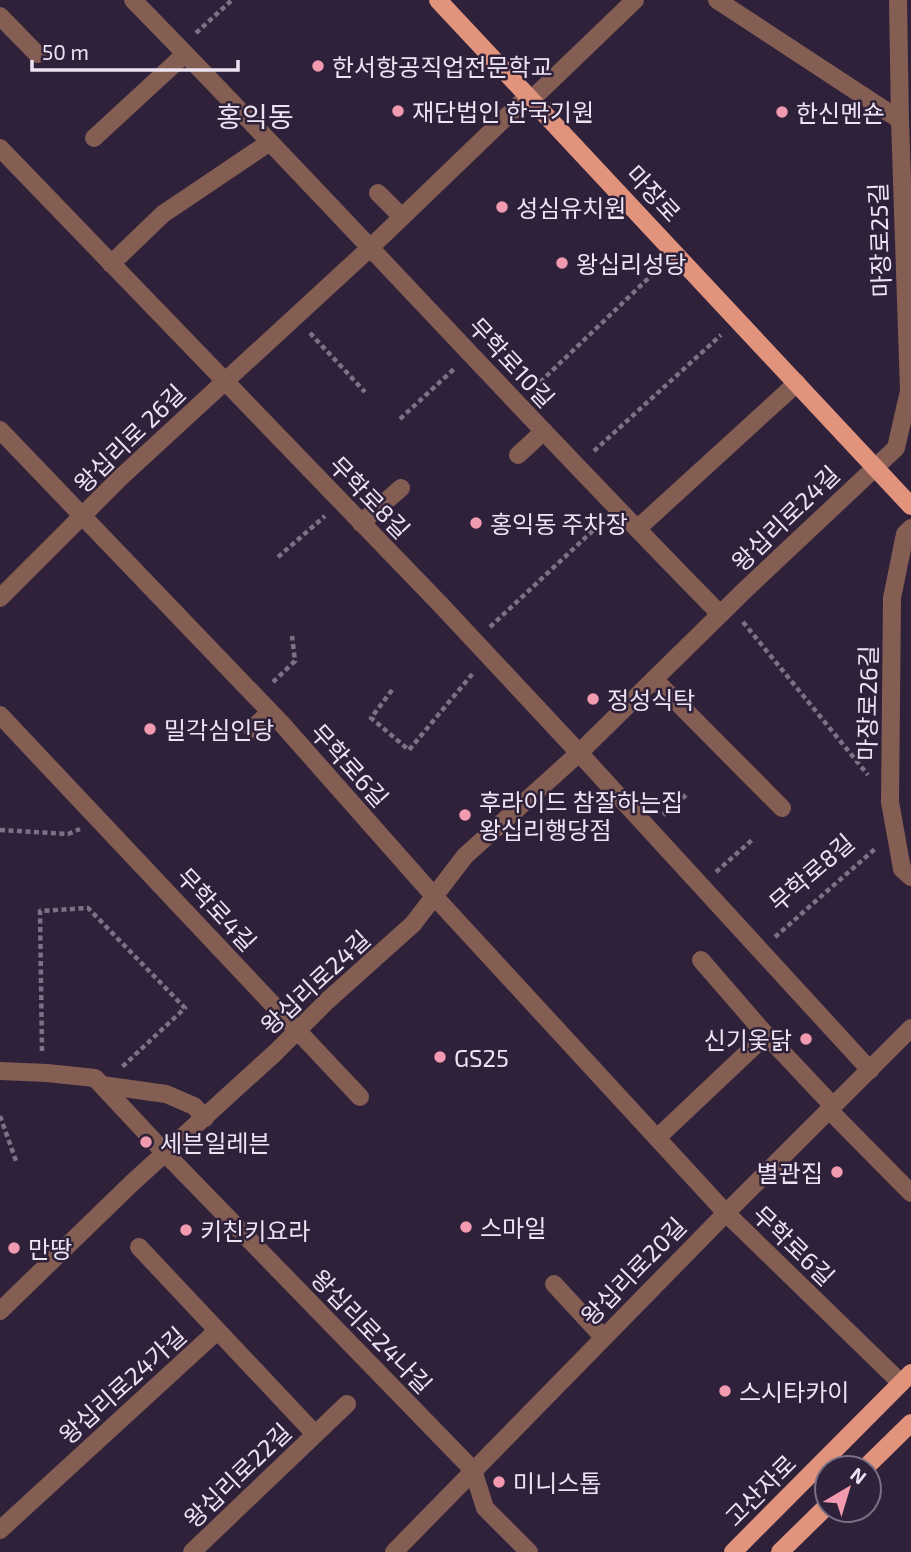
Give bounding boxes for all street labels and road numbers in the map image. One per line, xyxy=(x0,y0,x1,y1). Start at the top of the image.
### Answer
street label: 마장로 xyxy=(621,159,687,227)
street label: 마장로25길 xyxy=(863,182,895,298)
street label: 무학로10길 xyxy=(463,311,561,413)
street label: 왕십리로 26길 xyxy=(68,378,190,498)
street label: 무학로8길 xyxy=(324,450,416,544)
street label: 왕십리로24길 xyxy=(725,459,845,577)
street label: 마장로26길 xyxy=(851,645,883,761)
street label: 무학로6길 xyxy=(305,717,395,813)
street label: 무학로8길 xyxy=(763,827,859,917)
street label: 무학로4길 xyxy=(171,861,263,957)
street label: 왕십리로24길 xyxy=(254,924,376,1040)
street label: 무학로6길 xyxy=(747,1199,841,1291)
street label: 왕십리로20길 xyxy=(575,1211,691,1331)
street label: 왕십리로24나길 xyxy=(306,1263,438,1399)
street label: 왕십리로24가길 xyxy=(53,1320,191,1450)
street label: 왕십리로22길 xyxy=(178,1417,296,1533)
street label: 고산자로 xyxy=(719,1449,801,1531)

